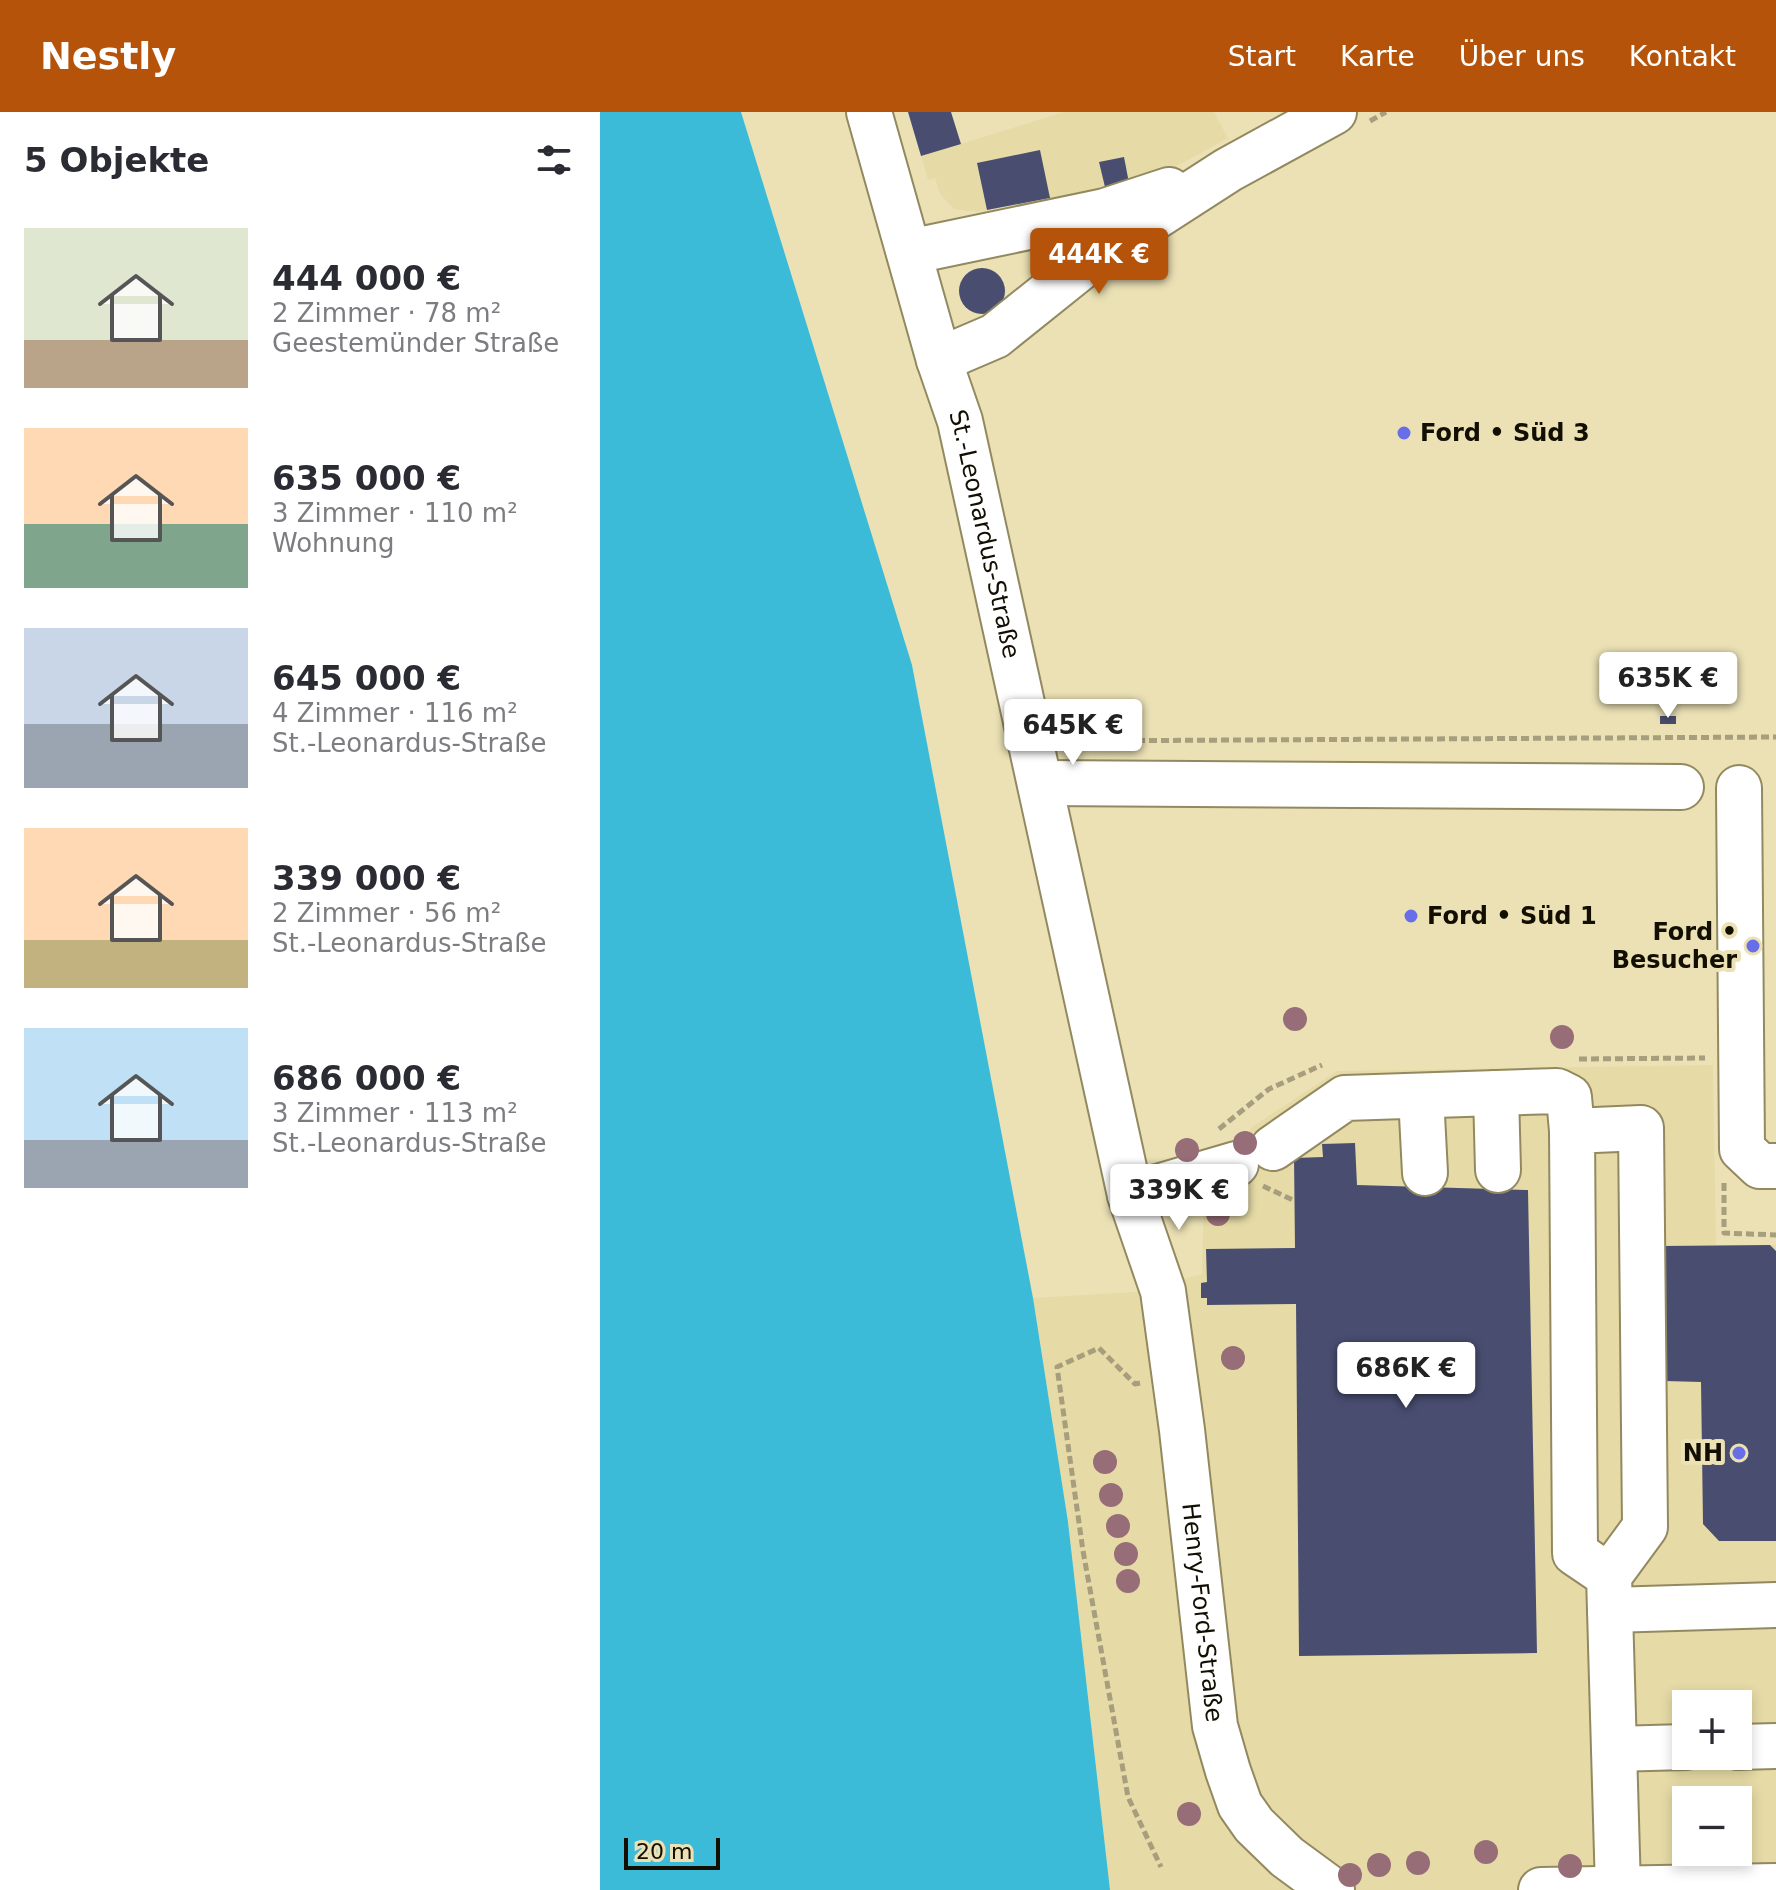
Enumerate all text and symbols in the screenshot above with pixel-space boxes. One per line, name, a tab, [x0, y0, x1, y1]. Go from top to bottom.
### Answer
text: Nestly	[40, 34, 176, 78]
text: Start	[1228, 40, 1296, 73]
text: Karte	[1340, 40, 1415, 73]
text: Über uns	[1459, 40, 1585, 73]
text: Kontakt	[1629, 40, 1736, 73]
icon: filters	[532, 138, 576, 182]
text: 5 Objekte	[24, 140, 209, 180]
pin: 444K €	[1034, 228, 1164, 296]
text: 444K €	[1048, 239, 1150, 269]
text: 444 000 €	[272, 258, 461, 298]
icon: home	[88, 260, 184, 356]
text: 2 Zimmer · 78 m²	[272, 298, 501, 328]
text: Geestemünder Straße	[272, 328, 559, 358]
street label: St.-Leonardus-Straße	[943, 406, 1026, 661]
place label: Ford • Süd 3	[1420, 419, 1590, 447]
marker: Ford • Süd 3	[1395, 424, 1413, 442]
text: 635 000 €	[272, 458, 461, 498]
icon: home	[88, 460, 184, 556]
text: 3 Zimmer · 110 m²	[272, 498, 518, 528]
text: Wohnung	[272, 528, 395, 558]
pin: 635K €	[1603, 652, 1733, 720]
text: 645 000 €	[272, 658, 461, 698]
icon: home	[88, 660, 184, 756]
text: 635K €	[1617, 663, 1719, 693]
text: 4 Zimmer · 116 m²	[272, 698, 518, 728]
pin: 645K €	[1008, 699, 1138, 767]
text: 645K €	[1022, 710, 1124, 740]
text: St.-Leonardus-Straße	[272, 728, 547, 758]
text: 339 000 €	[272, 858, 461, 898]
icon: home	[88, 860, 184, 956]
text: 2 Zimmer · 56 m²	[272, 898, 501, 928]
place label: Ford • Süd 1	[1427, 902, 1597, 930]
marker: Ford • Süd 1	[1402, 907, 1420, 925]
place label: Ford • Besucher	[1612, 918, 1737, 974]
text: St.-Leonardus-Straße	[272, 928, 547, 958]
marker: Ford • Besucher	[1744, 937, 1762, 955]
text: 686 000 €	[272, 1058, 461, 1098]
icon: home	[88, 1060, 184, 1156]
text: 3 Zimmer · 113 m²	[272, 1098, 518, 1128]
text: St.-Leonardus-Straße	[272, 1128, 547, 1158]
pin: 339K €	[1114, 1164, 1244, 1232]
text: 339K €	[1128, 1175, 1230, 1205]
pin: 686K €	[1341, 1342, 1471, 1410]
text: 686K €	[1355, 1353, 1457, 1383]
place label: NH	[1683, 1439, 1723, 1467]
marker: NH	[1730, 1444, 1748, 1462]
street label: Henry-Ford-Straße	[1176, 1501, 1228, 1724]
map controls	[1672, 1690, 1752, 1866]
button: +	[1672, 1690, 1752, 1770]
button: −	[1672, 1786, 1752, 1866]
scale bar	[624, 1834, 720, 1870]
text: 20 m	[636, 1839, 692, 1864]

